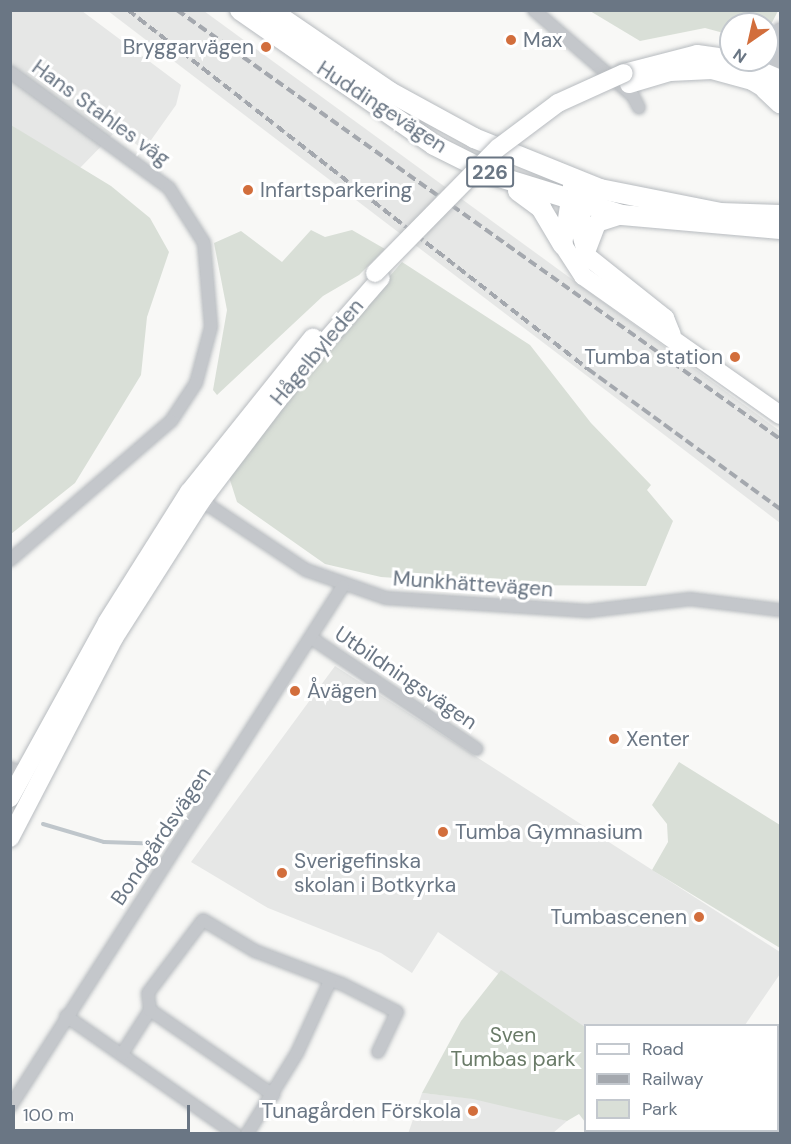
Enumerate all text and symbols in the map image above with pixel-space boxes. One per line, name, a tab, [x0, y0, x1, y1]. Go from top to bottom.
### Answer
north arrow	[719, 12, 779, 72]
place label: Max	[523, 27, 563, 53]
marker: Max	[504, 33, 518, 47]
place label: Bryggarvägen	[123, 34, 254, 60]
marker: Bryggarvägen	[259, 40, 273, 54]
text: N	[729, 44, 750, 68]
street label: Hans Stahles väg	[27, 55, 175, 171]
street label: Huddingevägen	[312, 56, 452, 158]
road number: 226	[466, 155, 514, 189]
place label: Infartsparkering	[260, 177, 412, 203]
marker: Infartsparkering	[241, 183, 255, 197]
street label: Hågelbyleden	[265, 294, 369, 410]
place label: Tumba station	[584, 344, 723, 370]
marker: Tumba station	[728, 350, 742, 364]
street label: Munkhättevägen	[392, 566, 554, 602]
street label: Utbildningsvägen	[330, 621, 482, 735]
place label: Åvägen	[307, 678, 377, 704]
marker: Åvägen	[288, 684, 302, 698]
place label: Xenter	[626, 726, 690, 752]
marker: Xenter	[607, 732, 621, 746]
street label: Bondgårdsvägen	[105, 762, 217, 910]
place label: Tumba Gymnasium	[455, 819, 643, 845]
marker: Tumba Gymnasium	[436, 825, 450, 839]
place label: Sverigefinska skolan i Botkyrka	[294, 848, 456, 898]
marker: Sverigefinska skolan i Botkyrka	[275, 866, 289, 880]
place label: Tumbascenen	[550, 904, 687, 930]
marker: Tumbascenen	[692, 910, 706, 924]
park label: Sven Tumbas park	[450, 1022, 576, 1072]
legend	[584, 1024, 779, 1132]
text: Road	[642, 1037, 684, 1061]
text: Railway	[642, 1067, 704, 1091]
scale bar	[15, 1093, 194, 1131]
text: Park	[642, 1097, 678, 1121]
place label: Tunagården Förskola	[262, 1098, 461, 1124]
text: 100 m	[23, 1103, 74, 1127]
marker: Tunagården Förskola	[466, 1104, 480, 1118]

